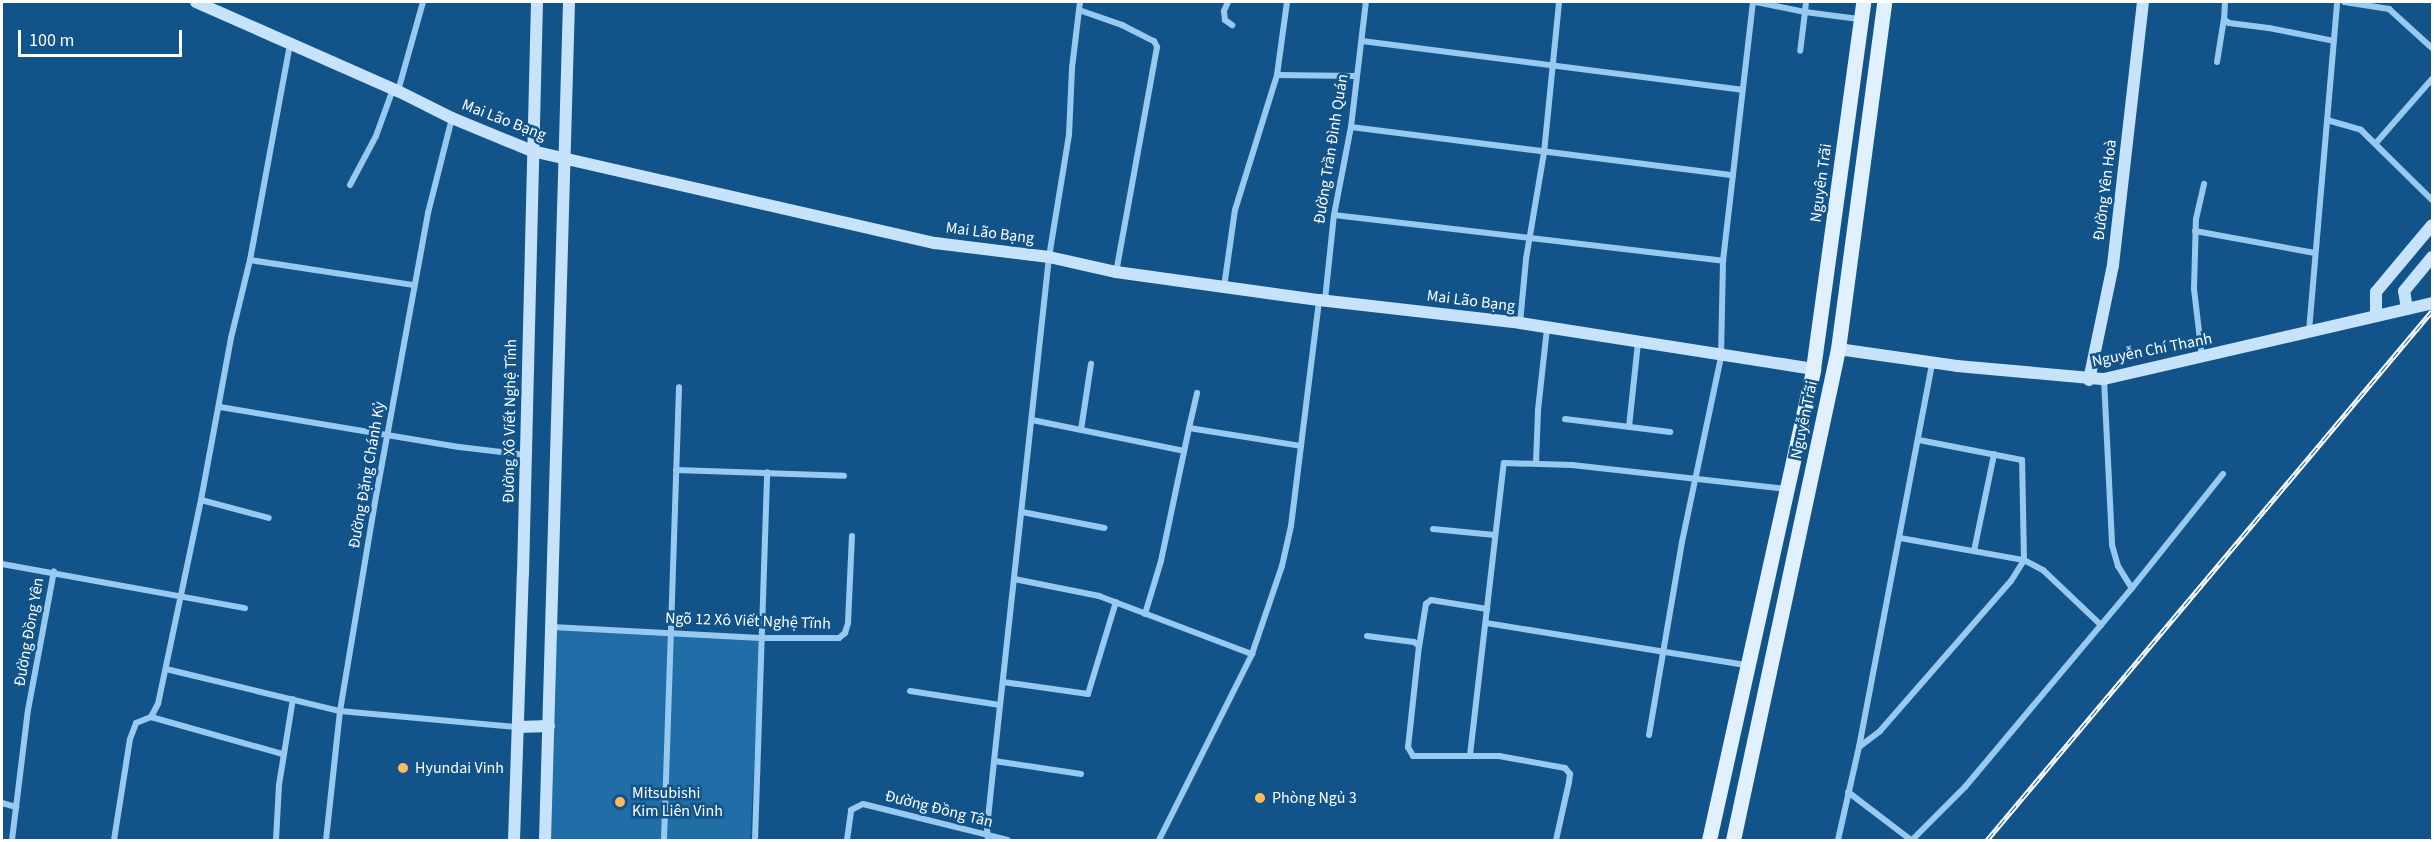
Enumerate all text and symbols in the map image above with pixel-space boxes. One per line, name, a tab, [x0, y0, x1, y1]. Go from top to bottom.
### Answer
scale bar	[21, 18, 184, 56]
text: 100 m	[29, 28, 74, 53]
street label: Đường Trần Đình Quán	[1310, 73, 1352, 225]
street label: Mai Lão Bạng	[459, 95, 549, 145]
street label: Đường Yên Hoà	[2089, 139, 2121, 241]
street label: Nguyên Trãi	[1806, 142, 1836, 224]
street label: Mai Lão Bạng	[945, 218, 1035, 248]
street label: Mai Lão Bạng	[1426, 286, 1516, 316]
street label: Nguyễn Chí Thanh	[2090, 329, 2214, 371]
street label: Đường Xô Viết Nghệ Tĩnh	[499, 339, 521, 503]
street label: Nguyễn Trãi	[1786, 379, 1822, 461]
street label: Đường Đặng Chánh Kỷ	[345, 400, 389, 550]
street label: Đường Đồng Yên	[10, 576, 48, 688]
street label: Ngõ 12 Xô Viết Nghệ Tĩnh	[665, 609, 831, 633]
place label: Hyundai Vinh	[415, 758, 504, 778]
marker: Hyundai Vinh	[396, 761, 410, 775]
place label: Mitsubishi Kim Liên Vinh	[632, 783, 723, 821]
street label: Đường Đồng Tân	[883, 786, 995, 832]
place label: Phòng Ngủ 3	[1272, 788, 1357, 808]
marker: Phòng Ngủ 3	[1253, 791, 1267, 805]
marker: Mitsubishi Kim Liên Vinh	[613, 795, 627, 809]

